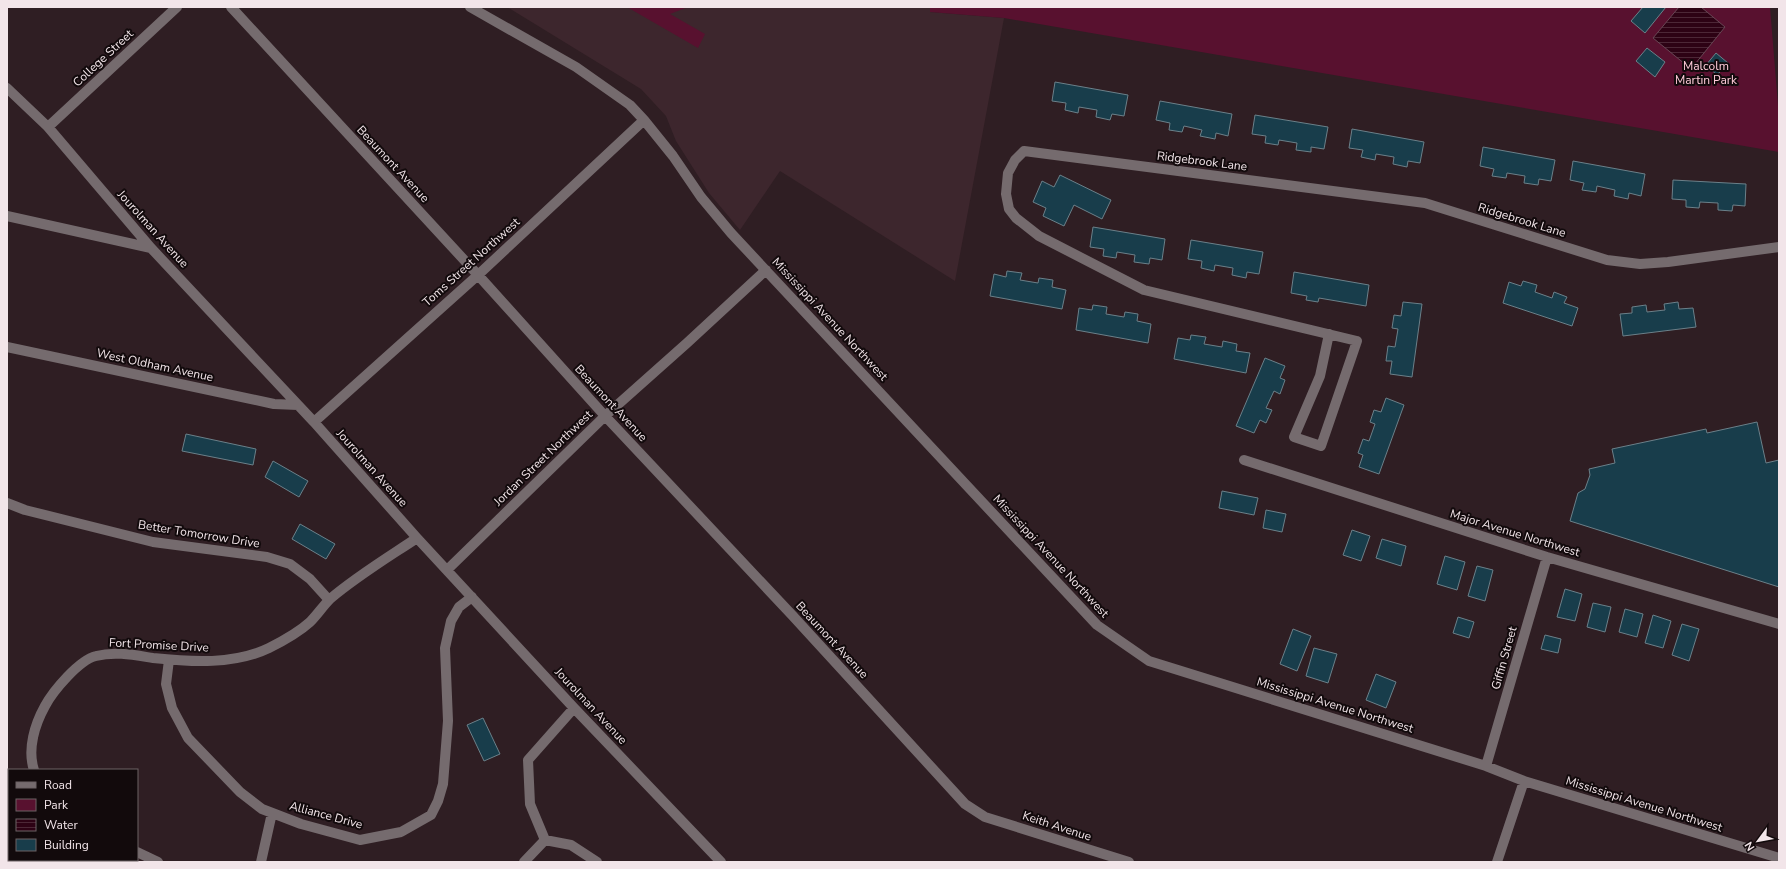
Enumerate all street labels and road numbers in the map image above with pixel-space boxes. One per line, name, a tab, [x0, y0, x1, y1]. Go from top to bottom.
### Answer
street label: College Street	[69, 25, 137, 90]
street label: Beaumont Avenue	[353, 122, 433, 206]
street label: Ridgebrook Lane	[1156, 148, 1248, 174]
street label: Jourolman Avenue	[113, 186, 192, 271]
street label: Ridgebrook Lane	[1476, 199, 1568, 241]
street label: Toms Street Northwest	[419, 214, 524, 310]
street label: Mississippi Avenue Northwest	[769, 254, 892, 385]
street label: West Oldham Avenue	[95, 345, 215, 385]
street label: Beaumont Avenue	[571, 361, 651, 445]
street label: Jordan Street Northwest	[490, 406, 596, 510]
street label: Jourolman Avenue	[332, 425, 411, 510]
street label: Mississippi Avenue Northwest	[990, 491, 1113, 622]
street label: Major Avenue Northwest	[1448, 506, 1583, 561]
street label: Better Tomorrow Drive	[137, 516, 261, 552]
street label: Beaumont Avenue	[792, 598, 872, 682]
street label: Giffin Street	[1487, 624, 1521, 691]
street label: Fort Promise Drive	[109, 634, 209, 656]
street label: Jourolman Avenue	[551, 664, 631, 748]
street label: Mississippi Avenue Northwest	[1255, 674, 1416, 737]
street label: Mississippi Avenue Northwest	[1564, 773, 1725, 836]
street label: Alliance Drive	[288, 798, 364, 832]
street label: Keith Avenue	[1021, 807, 1093, 845]

